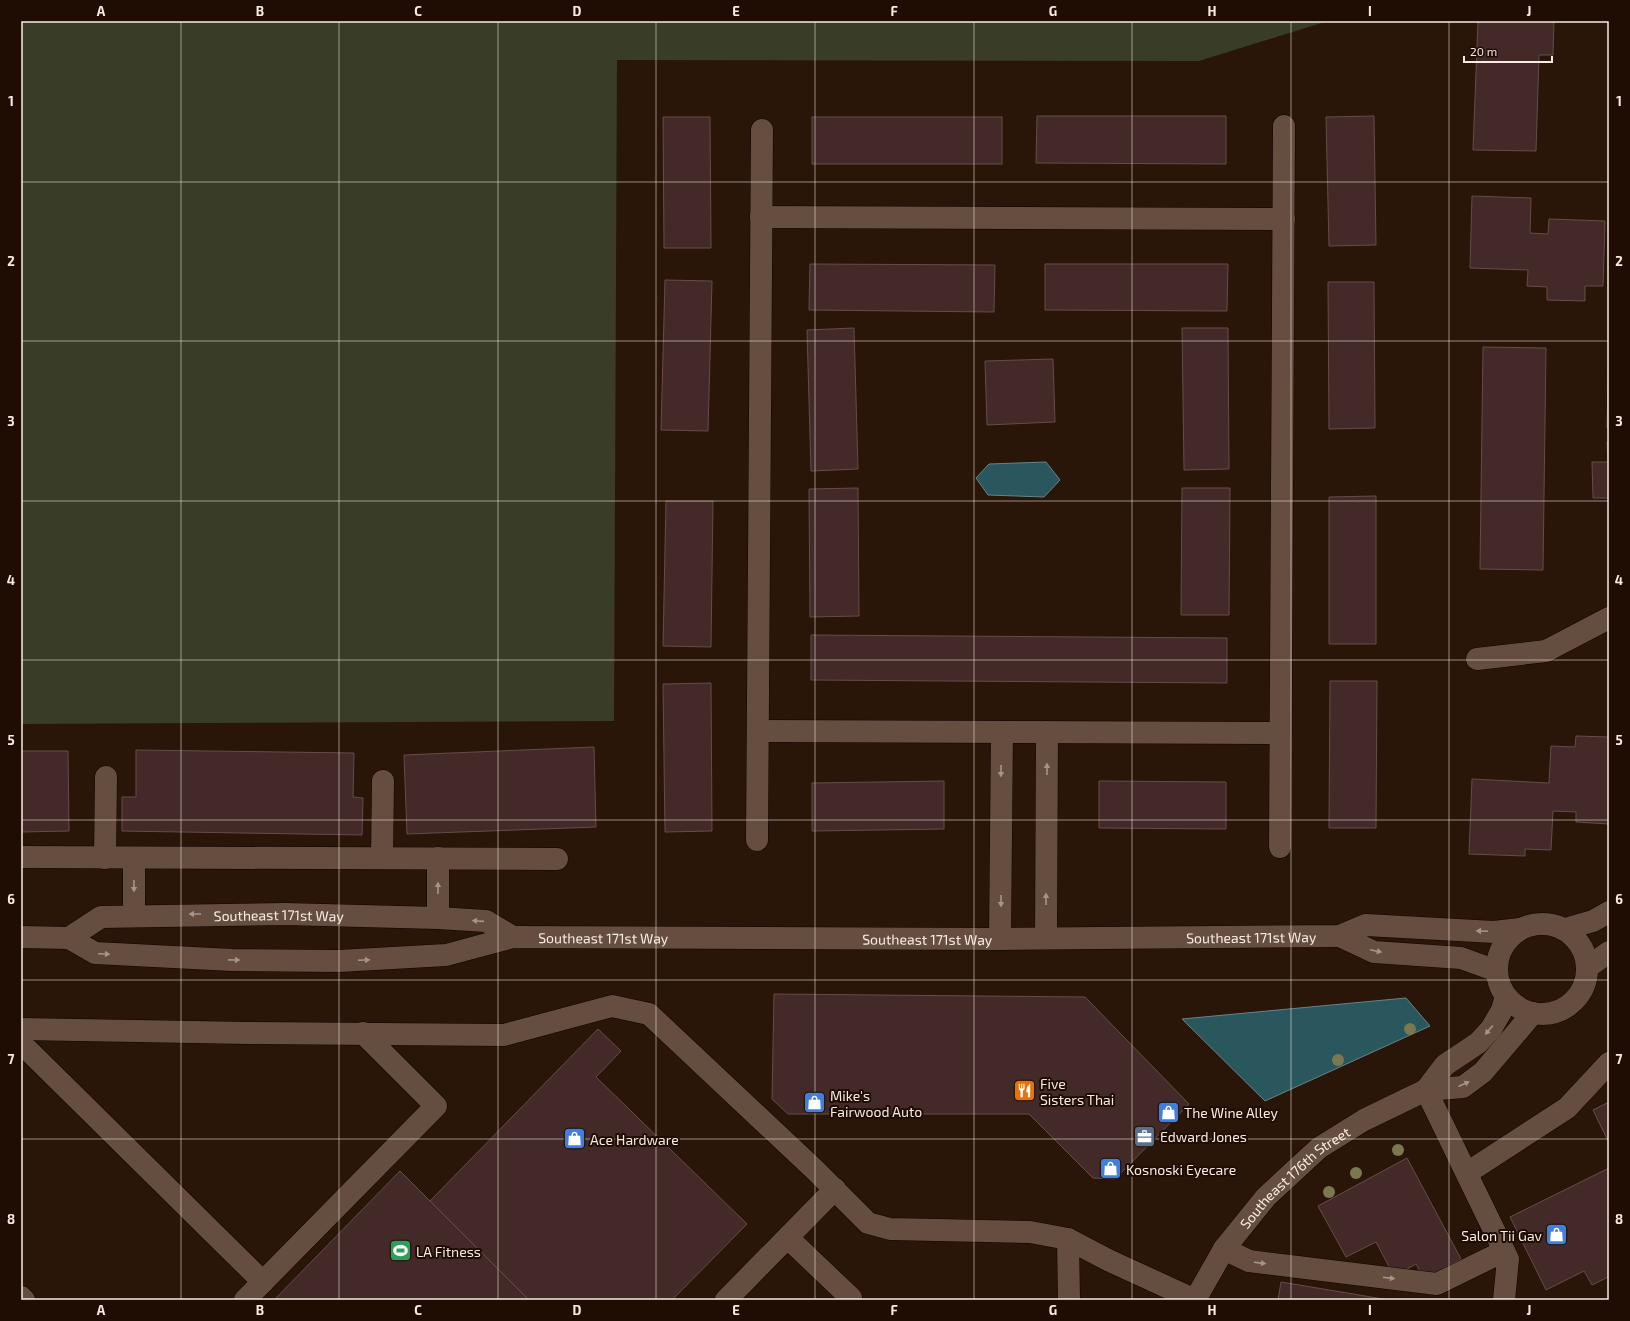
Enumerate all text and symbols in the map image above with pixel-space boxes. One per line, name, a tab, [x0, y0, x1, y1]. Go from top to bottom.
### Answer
text: A	[97, 3, 106, 19]
text: B	[256, 3, 264, 19]
text: C	[414, 3, 422, 19]
text: D	[573, 3, 582, 19]
text: E	[732, 3, 740, 19]
text: F	[890, 3, 898, 19]
text: G	[1049, 3, 1057, 19]
text: H	[1208, 3, 1217, 19]
text: I	[1368, 3, 1372, 19]
text: J	[1527, 3, 1531, 19]
scale bar	[1464, 38, 1552, 64]
text: 20 m	[1470, 44, 1497, 58]
text: 1	[8, 93, 14, 109]
text: 1	[1616, 93, 1622, 109]
text: 2	[7, 253, 15, 269]
text: 2	[1615, 253, 1623, 269]
text: 3	[7, 413, 15, 429]
text: 3	[1615, 413, 1623, 429]
text: 4	[7, 572, 15, 588]
text: 4	[1615, 572, 1623, 588]
text: 5	[7, 732, 15, 748]
text: 5	[1615, 732, 1623, 748]
one-way arrow	[1044, 762, 1050, 775]
one-way arrow	[998, 765, 1004, 778]
one-way arrow	[131, 880, 137, 893]
one-way arrow	[435, 881, 441, 894]
text: 6	[7, 891, 15, 907]
text: 6	[1615, 891, 1623, 907]
one-way arrow	[1043, 892, 1049, 905]
one-way arrow	[998, 895, 1004, 908]
street label: Southeast 171st Way	[214, 905, 345, 924]
one-way arrow	[189, 911, 201, 918]
one-way arrow	[472, 917, 485, 924]
street label: Southeast 171st Way	[1186, 928, 1317, 946]
one-way arrow	[1475, 928, 1488, 934]
street label: Southeast 171st Way	[538, 929, 669, 946]
street label: Southeast 171st Way	[862, 930, 993, 947]
one-way arrow	[1369, 949, 1382, 955]
one-way arrow	[98, 950, 110, 957]
one-way arrow	[358, 956, 370, 963]
one-way arrow	[228, 957, 240, 964]
one-way arrow	[1485, 1025, 1494, 1036]
text: 7	[8, 1051, 15, 1067]
text: 7	[1616, 1051, 1623, 1067]
place label: Five Sisters Thai	[1040, 1075, 1114, 1108]
restaurant icon: Five Sisters Thai	[1011, 1078, 1037, 1104]
one-way arrow	[1458, 1081, 1469, 1087]
place label: Mike's Fairwood Auto	[830, 1087, 922, 1120]
shop icon: Mike's Fairwood Auto	[801, 1090, 827, 1116]
shop icon: The Wine Alley	[1155, 1099, 1181, 1125]
place label: The Wine Alley	[1184, 1104, 1278, 1121]
office icon: Edward Jones	[1131, 1123, 1157, 1149]
street label: Southeast 176th Street	[1236, 1123, 1353, 1232]
shop icon: Ace Hardware	[562, 1126, 588, 1152]
place label: Edward Jones	[1160, 1128, 1247, 1145]
place label: Ace Hardware	[590, 1131, 679, 1148]
shop icon: Kosnoski Eyecare	[1097, 1156, 1123, 1182]
place label: Kosnoski Eyecare	[1126, 1161, 1236, 1178]
text: 8	[7, 1211, 15, 1227]
text: 8	[1615, 1211, 1623, 1227]
shop icon: Salon Tii Gav	[1544, 1222, 1570, 1248]
place label: Salon Tii Gav	[1461, 1227, 1543, 1244]
sports icon: LA Fitness	[388, 1238, 414, 1264]
place label: LA Fitness	[416, 1243, 481, 1260]
one-way arrow	[1254, 1260, 1266, 1266]
one-way arrow	[1383, 1275, 1395, 1281]
text: A	[97, 1302, 106, 1318]
text: B	[256, 1302, 264, 1318]
text: C	[414, 1302, 422, 1318]
text: D	[573, 1302, 582, 1318]
text: E	[732, 1302, 740, 1318]
text: F	[890, 1302, 898, 1318]
text: G	[1049, 1302, 1057, 1318]
text: H	[1208, 1302, 1217, 1318]
text: I	[1368, 1302, 1372, 1318]
text: J	[1527, 1302, 1531, 1318]

